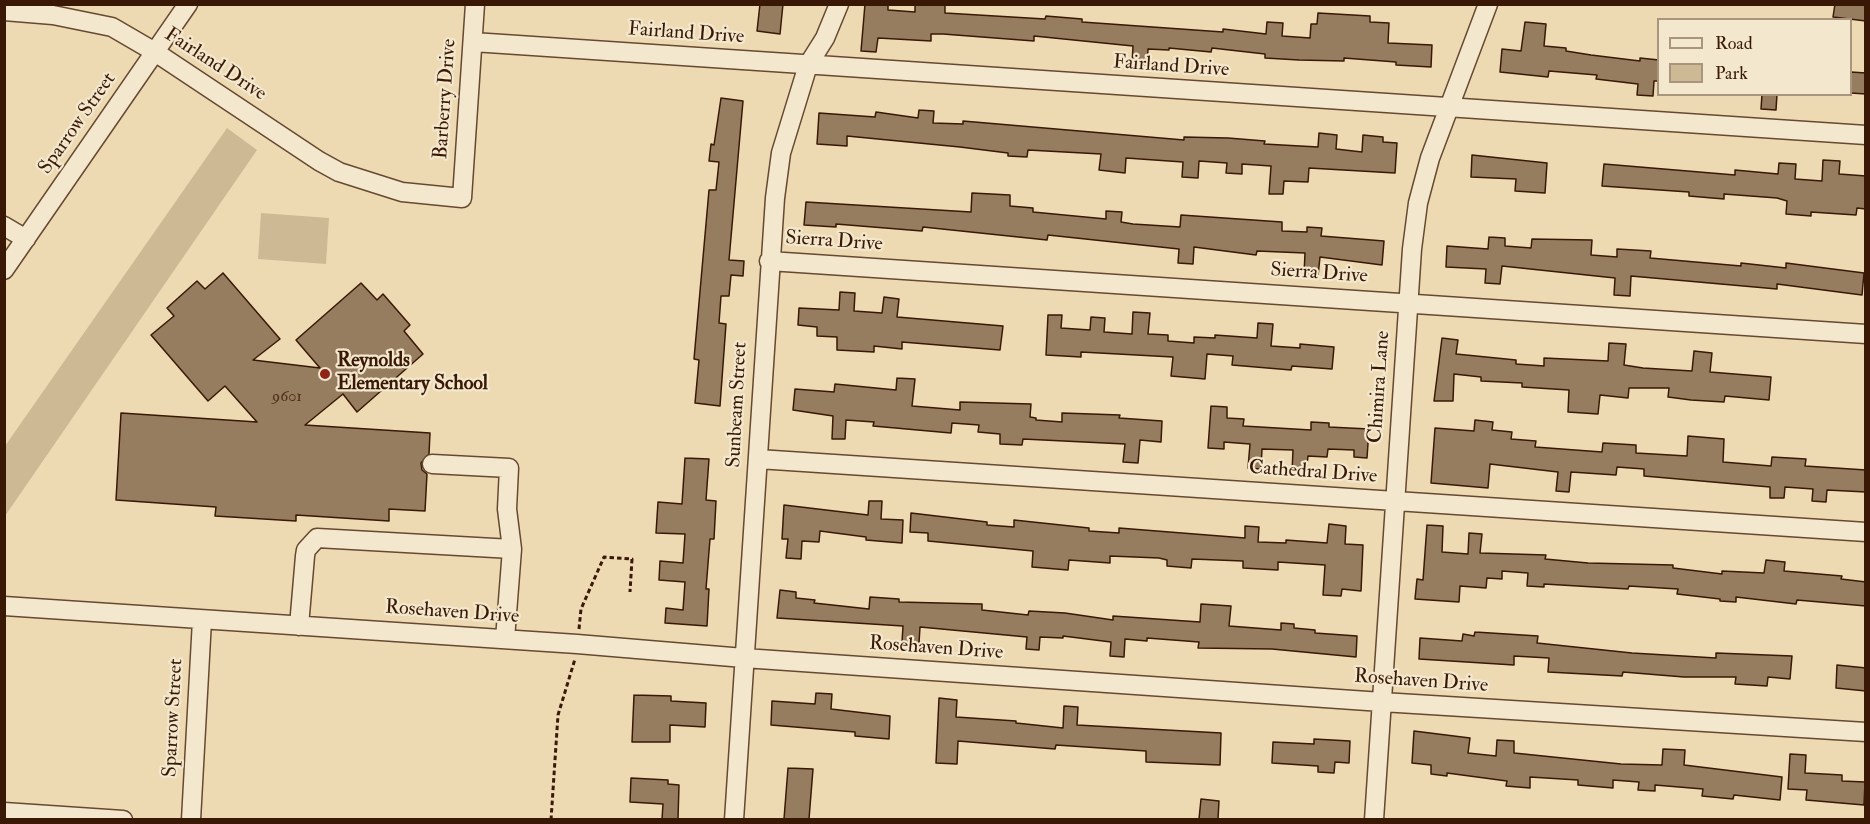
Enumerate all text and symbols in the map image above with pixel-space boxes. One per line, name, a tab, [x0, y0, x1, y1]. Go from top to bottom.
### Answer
street label: Fairland Drive	[627, 18, 745, 50]
legend	[1657, 18, 1852, 96]
street label: Fairland Drive	[160, 23, 270, 107]
text: Road	[1715, 32, 1753, 55]
street label: Barberry Drive	[430, 38, 462, 160]
street label: Fairland Drive	[1112, 51, 1230, 83]
text: Park	[1715, 62, 1748, 85]
street label: Sparrow Street	[34, 69, 122, 179]
street label: Sierra Drive	[784, 227, 884, 257]
street label: Sierra Drive	[1269, 259, 1369, 289]
street label: Chimira Lane	[1364, 330, 1396, 444]
street label: Sunbeam Street	[723, 341, 753, 469]
place label: Reynolds Elementary School	[337, 350, 488, 397]
marker: Reynolds Elementary School	[318, 367, 332, 381]
house number: 9601	[272, 388, 302, 408]
street label: Cathedral Drive	[1248, 457, 1378, 489]
street label: Rosehaven Drive	[384, 596, 520, 630]
street label: Rosehaven Drive	[868, 632, 1004, 666]
street label: Sparrow Street	[159, 658, 189, 778]
street label: Rosehaven Drive	[1353, 665, 1489, 699]

